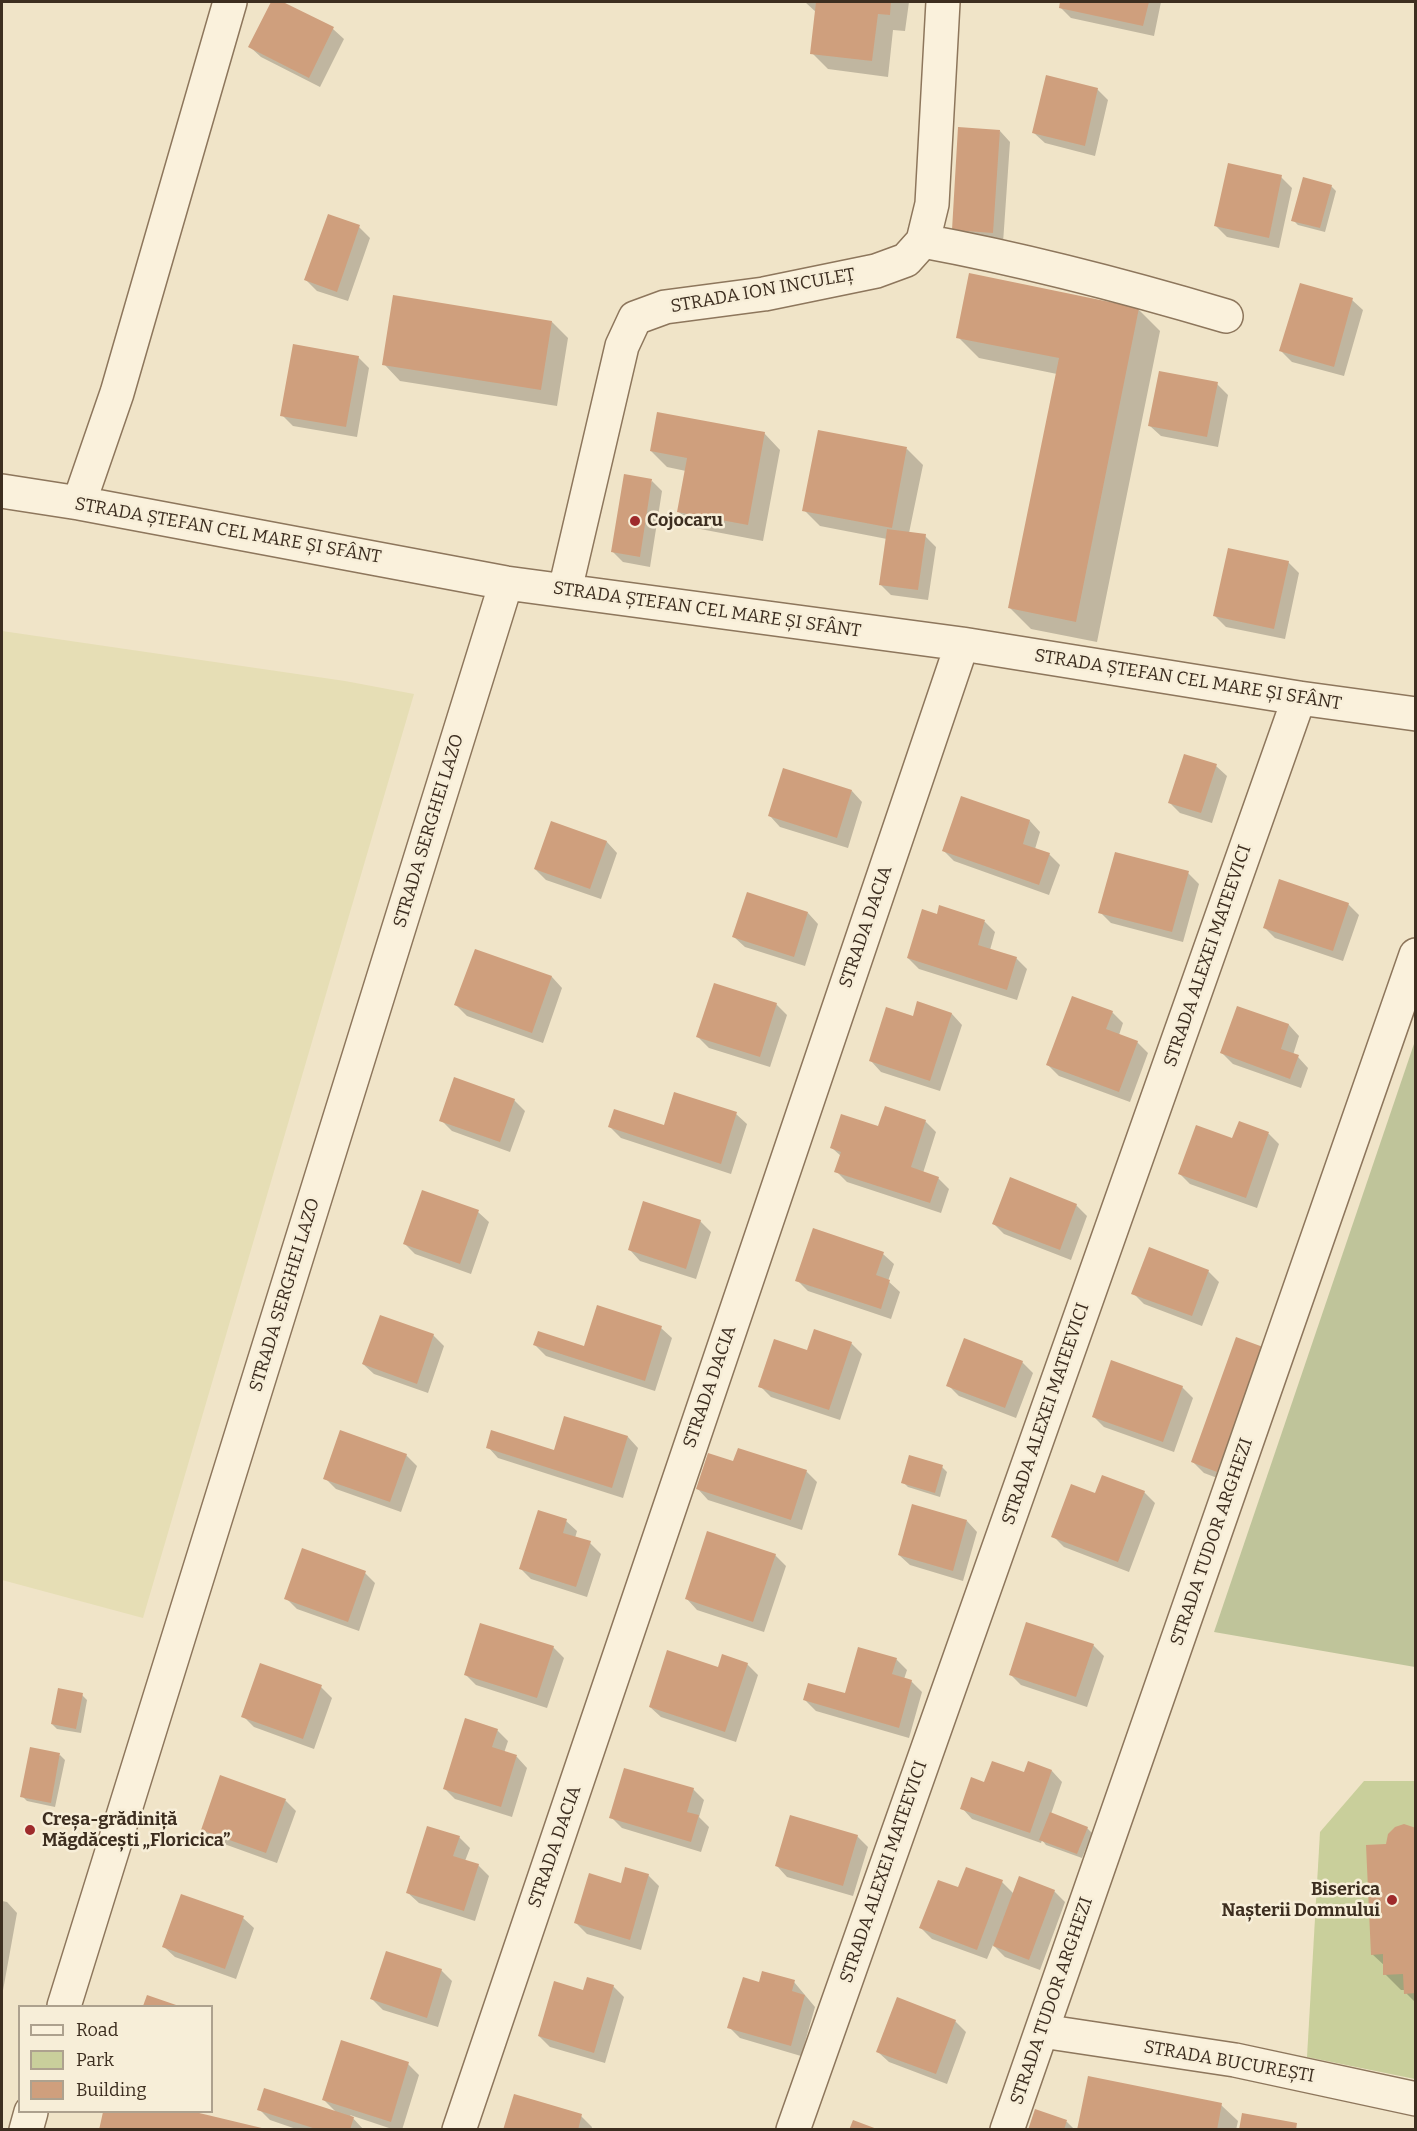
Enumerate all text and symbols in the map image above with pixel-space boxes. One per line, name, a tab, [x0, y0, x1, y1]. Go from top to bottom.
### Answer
street label: STRADA ION INCULEȚ	[669, 264, 857, 318]
street label: STRADA ȘTEFAN CEL MARE ȘI SFÂNT	[73, 493, 383, 569]
place label: Cojocaru	[647, 510, 723, 532]
marker: Cojocaru	[628, 514, 642, 528]
street label: STRADA ȘTEFAN CEL MARE ȘI SFÂNT	[552, 578, 862, 642]
street label: STRADA ȘTEFAN CEL MARE ȘI SFÂNT	[1033, 645, 1343, 715]
street label: STRADA SERGHEI LAZO	[389, 732, 469, 930]
street label: STRADA ALEXEI MATEEVICI	[1160, 842, 1256, 1070]
street label: STRADA DACIA	[835, 863, 897, 991]
street label: STRADA SERGHEI LAZO	[245, 1196, 325, 1394]
street label: STRADA ALEXEI MATEEVICI	[998, 1300, 1094, 1528]
street label: STRADA DACIA	[679, 1323, 741, 1451]
street label: STRADA TUDOR ARGHEZI	[1166, 1435, 1258, 1649]
street label: STRADA ALEXEI MATEEVICI	[836, 1758, 932, 1986]
street label: STRADA DACIA	[524, 1783, 586, 1911]
place label: Creșa-grădiniță Măgdăcești „Floricica”	[42, 1809, 230, 1852]
marker: Creșa-grădiniță Măgdăcești „Floricica”	[23, 1823, 37, 1837]
place label: Biserica Nașterii Domnului	[1221, 1879, 1380, 1922]
marker: Biserica Nașterii Domnului	[1385, 1893, 1399, 1907]
street label: STRADA TUDOR ARGHEZI	[1006, 1894, 1098, 2108]
legend	[18, 2005, 213, 2113]
text: Road	[76, 2019, 118, 2041]
street label: STRADA BUCUREȘTI	[1142, 2036, 1316, 2088]
text: Park	[76, 2049, 114, 2071]
text: Building	[76, 2079, 147, 2101]

